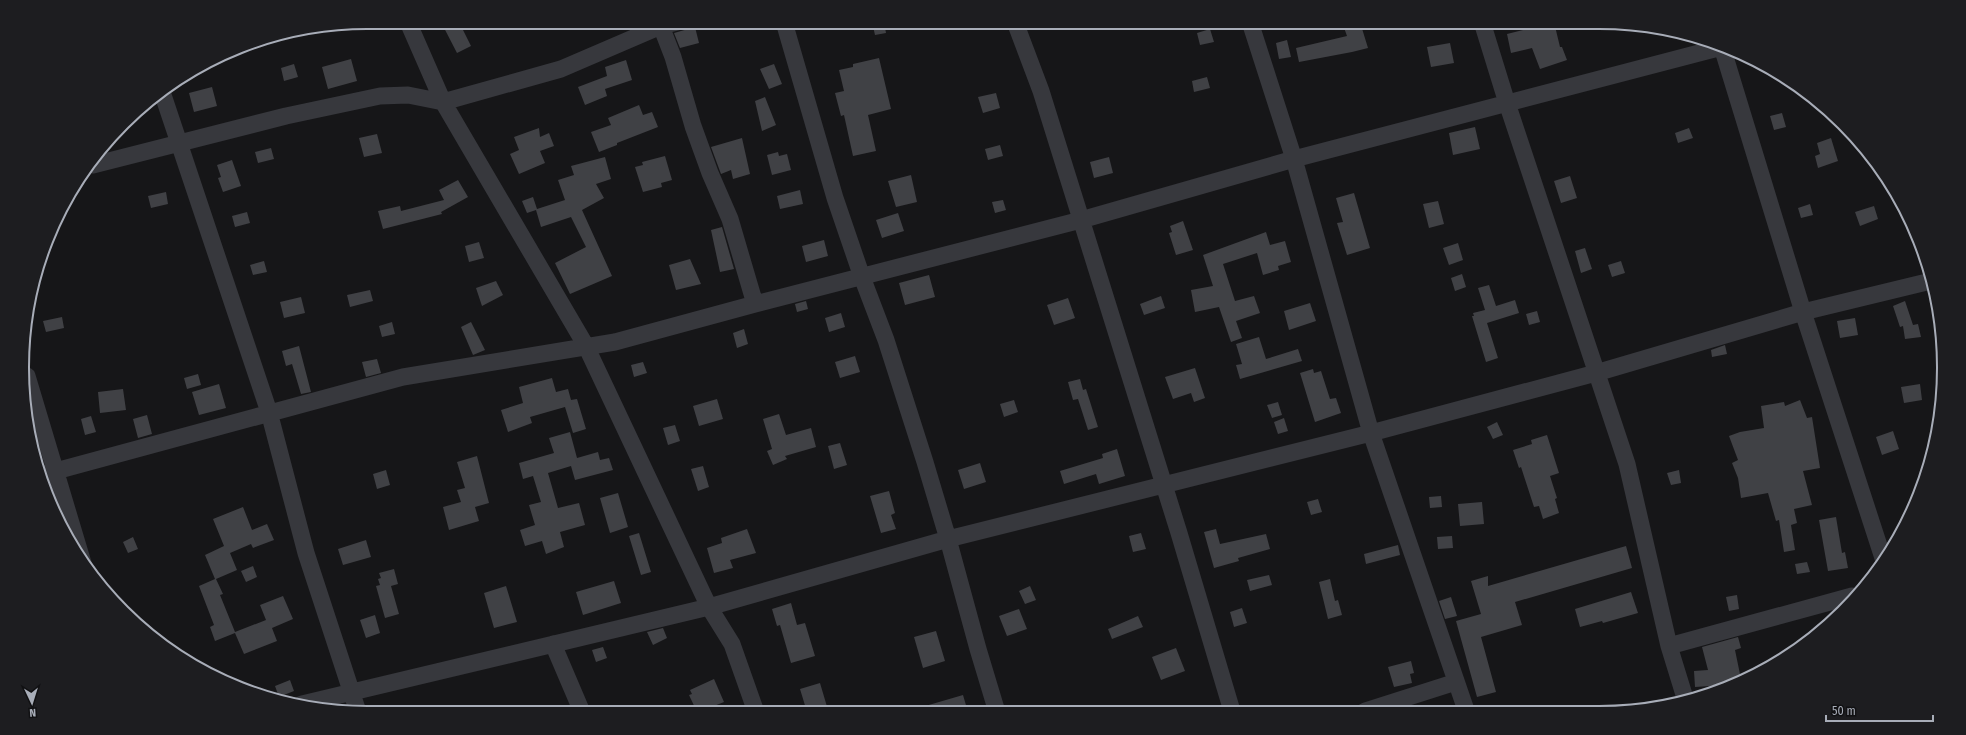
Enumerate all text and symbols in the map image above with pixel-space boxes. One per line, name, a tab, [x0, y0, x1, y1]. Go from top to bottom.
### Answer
north arrow	[12, 683, 52, 723]
scale bar	[1826, 697, 1933, 723]
text: 50 m	[1832, 704, 1856, 718]
text: N	[29, 706, 36, 719]

